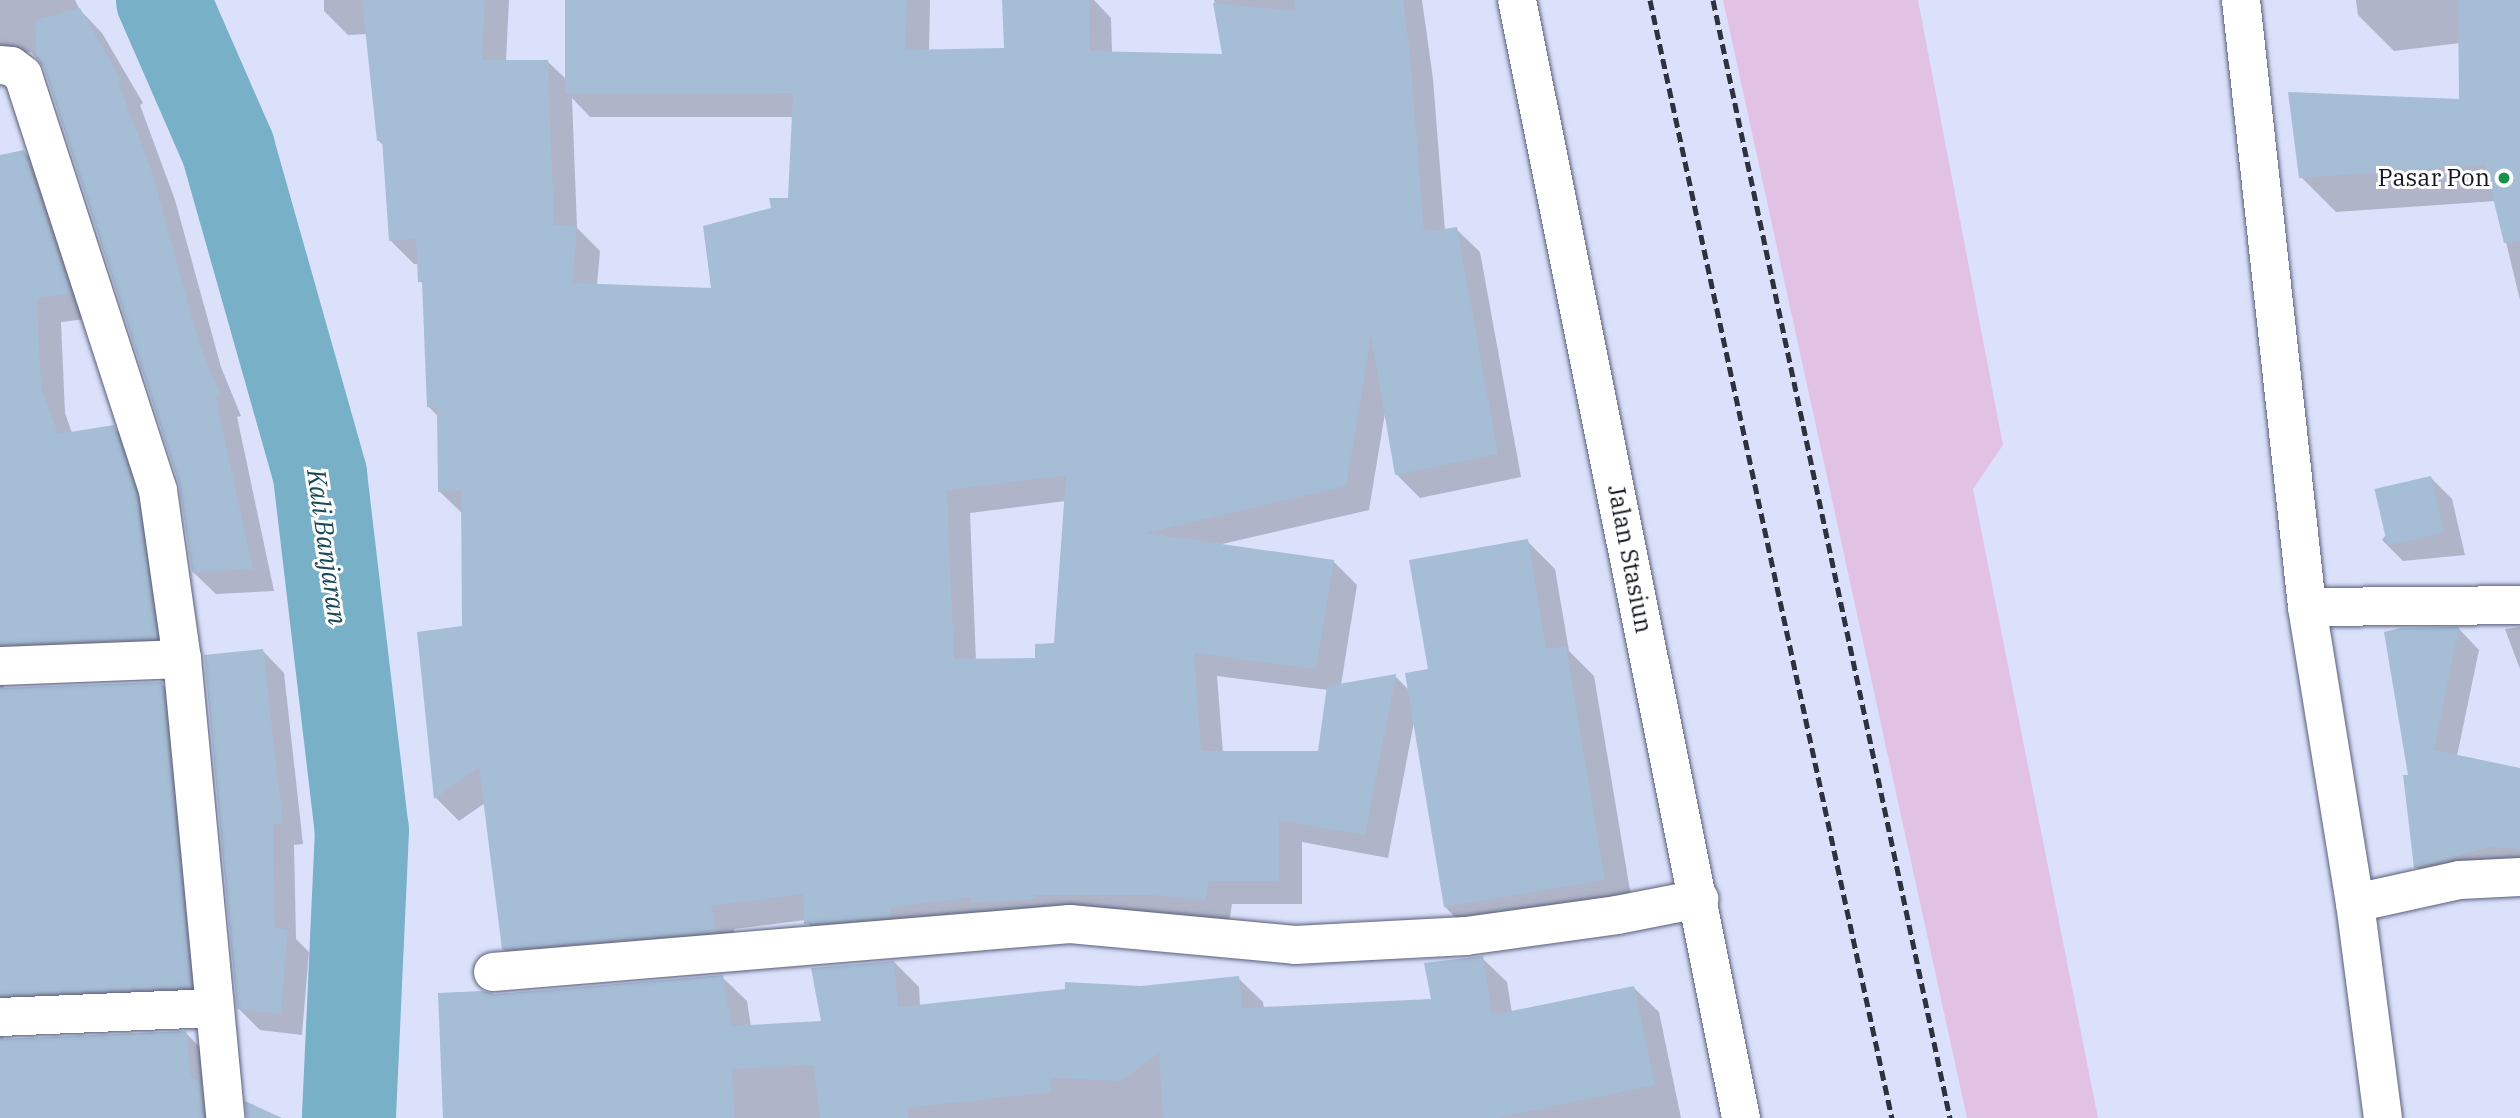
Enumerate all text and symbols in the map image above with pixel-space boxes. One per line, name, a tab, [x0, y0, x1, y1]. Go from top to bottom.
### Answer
place label: Pasar Pon	[2378, 164, 2490, 192]
marker: Pasar Pon	[2496, 170, 2512, 186]
water label: Kali Banjaran	[301, 467, 353, 627]
street label: Jalan Stasiun	[1602, 482, 1658, 636]

